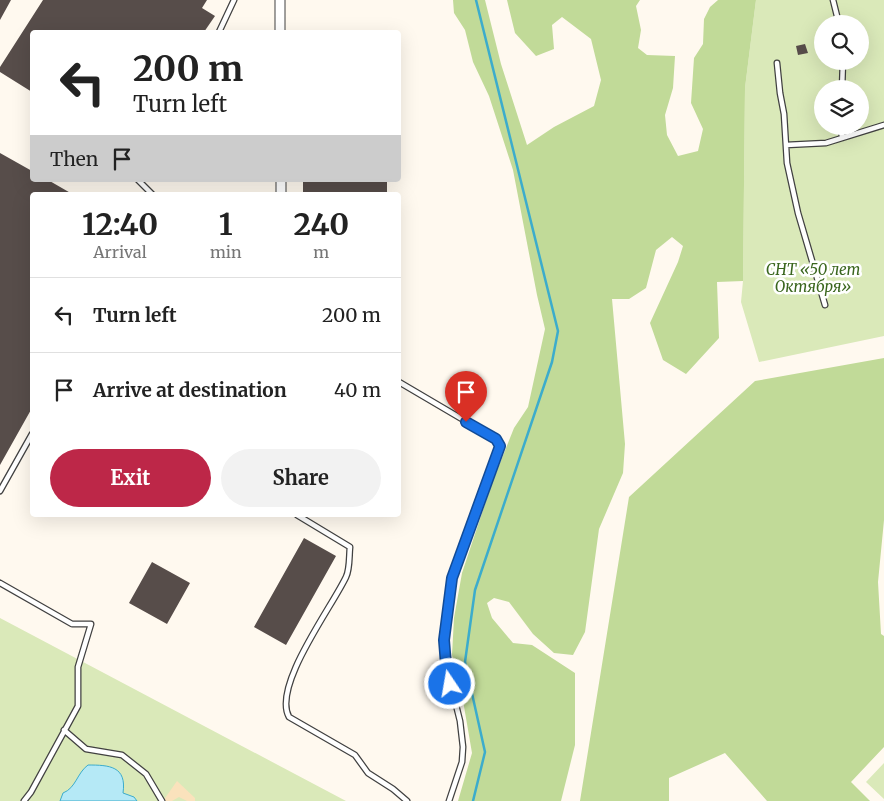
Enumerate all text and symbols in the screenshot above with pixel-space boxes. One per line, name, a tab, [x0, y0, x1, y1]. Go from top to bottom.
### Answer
map controls	[814, 15, 869, 135]
button: search	[814, 15, 869, 70]
text: 200 m	[133, 47, 243, 91]
icon: left	[50, 50, 115, 115]
button: layers	[814, 80, 869, 135]
text: Turn left	[133, 90, 227, 118]
icon: arrive	[108, 145, 136, 173]
text: Then	[50, 147, 98, 171]
text: 12:40	[82, 205, 158, 243]
text: 1	[219, 205, 233, 243]
text: 240	[293, 205, 349, 243]
text: Arrival	[93, 242, 147, 262]
text: min	[210, 242, 242, 262]
text: m	[313, 242, 329, 262]
park label: СНТ «50 лет Октября»	[766, 260, 860, 296]
icon: left	[50, 301, 78, 329]
text: Turn left	[93, 303, 177, 327]
text: 200 m	[322, 303, 381, 327]
pin	[445, 371, 487, 422]
icon: arrive	[50, 376, 78, 404]
text: Arrive at destination	[93, 378, 287, 402]
text: 40 m	[334, 378, 381, 402]
icon: arrive	[452, 378, 480, 406]
button: Exit	[50, 449, 211, 507]
button: Share	[221, 449, 381, 507]
position arrow	[423, 657, 475, 709]

